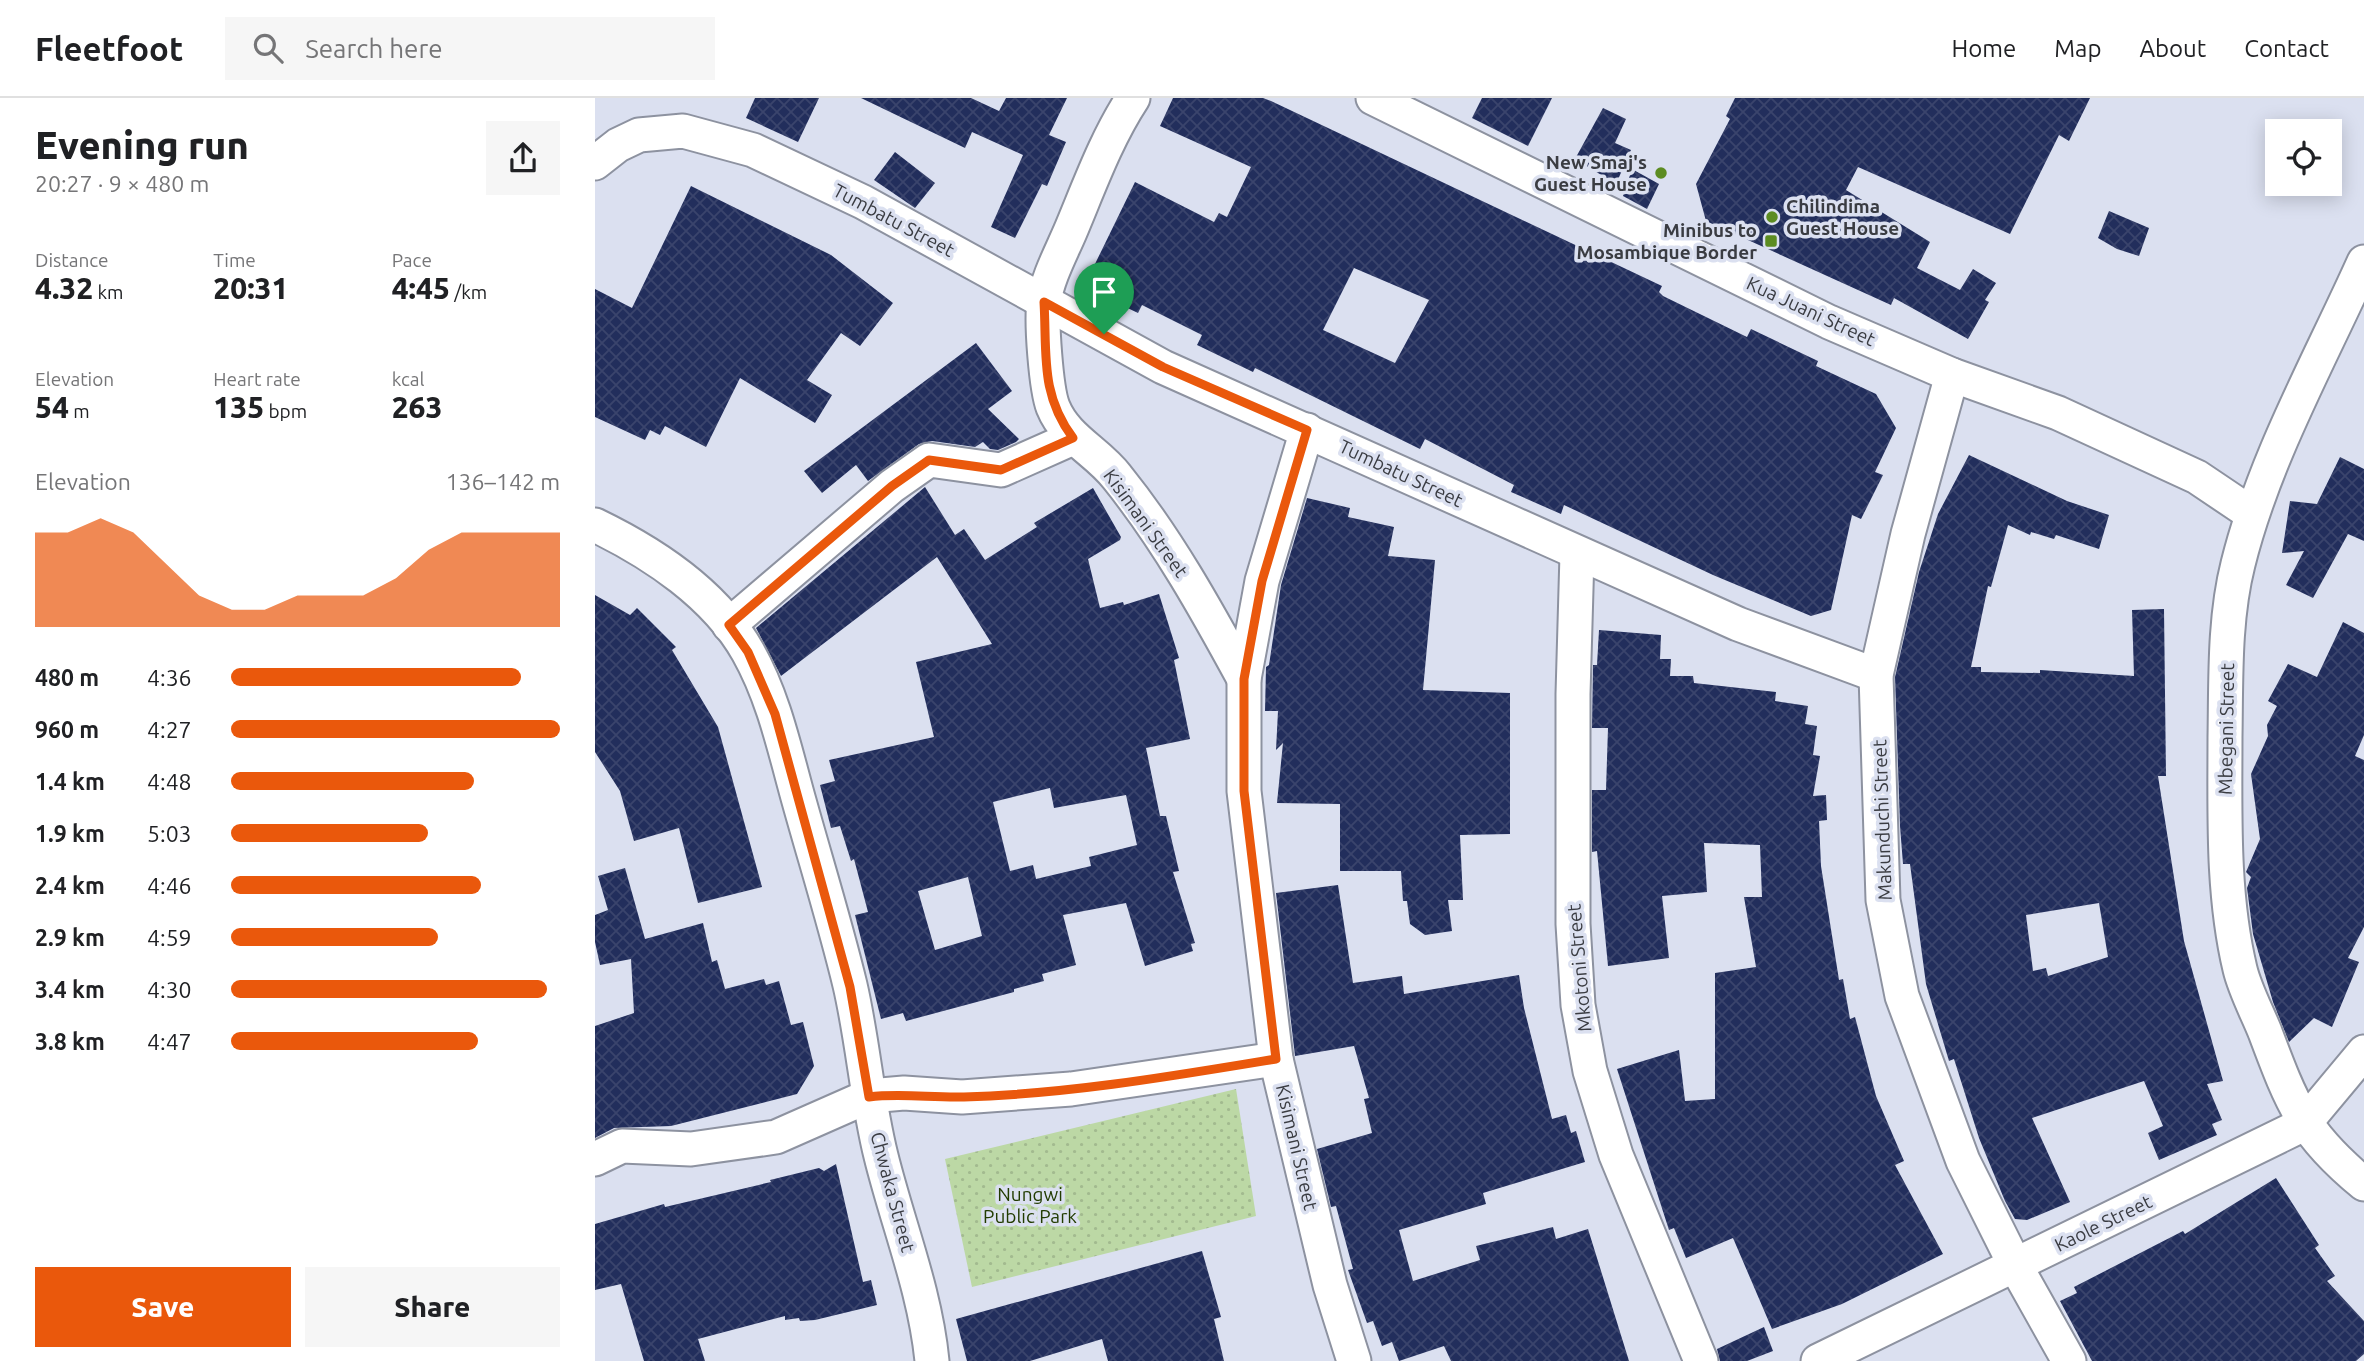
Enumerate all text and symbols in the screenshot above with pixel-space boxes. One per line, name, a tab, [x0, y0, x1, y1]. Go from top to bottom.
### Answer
search box	[225, 17, 715, 80]
icon: search	[249, 29, 287, 67]
text: Fleetfoot	[35, 30, 183, 67]
text: Search here	[305, 34, 443, 63]
text: Home	[1951, 35, 2016, 62]
text: Map	[2054, 35, 2101, 62]
text: About	[2139, 35, 2206, 62]
text: Contact	[2244, 35, 2329, 62]
map controls	[2265, 119, 2342, 196]
button: locate	[2265, 119, 2342, 196]
button: share	[486, 121, 560, 195]
text: Evening run	[35, 124, 249, 166]
place label: New Smaj's Guest House	[1534, 151, 1647, 195]
marker: New Smaj's Guest House	[1653, 165, 1669, 181]
text: 20:27 · 9 × 480 m	[35, 171, 209, 196]
street label: Tumbatu Street	[830, 179, 959, 261]
place label: Chilindima Guest House	[1786, 195, 1899, 239]
marker: Chilindima Guest House	[1764, 209, 1780, 225]
place label: Minibus to Mosambique Border	[1577, 219, 1757, 263]
marker: Minibus to Mosambique Border	[1763, 233, 1779, 249]
text: Distance	[35, 249, 109, 271]
text: Time	[213, 249, 256, 271]
text: Pace	[392, 249, 432, 271]
pin	[1074, 262, 1134, 334]
text: 4.32	[35, 271, 93, 305]
text: 20:31	[213, 271, 288, 305]
text: 4:45	[392, 271, 450, 305]
street label: Kua Juani Street	[1743, 272, 1879, 351]
icon: arrive	[1085, 273, 1123, 311]
text: km	[93, 281, 123, 303]
text: /km	[450, 281, 487, 303]
text: Elevation	[35, 368, 114, 390]
text: Heart rate	[213, 368, 301, 390]
text: kcal	[392, 368, 424, 390]
text: 54	[35, 390, 69, 424]
text: 135	[213, 390, 264, 424]
text: 263	[392, 390, 442, 424]
text: m	[69, 400, 90, 422]
text: bpm	[264, 400, 307, 422]
street label: Tumbatu Street	[1336, 435, 1467, 511]
street label: Kisimani Street	[1099, 465, 1193, 582]
text: Elevation	[35, 469, 131, 494]
text: 136–142 m	[446, 469, 560, 494]
street label: Mbegani Street	[2214, 662, 2238, 795]
text: 480 m	[35, 665, 99, 690]
text: 4:36	[147, 665, 192, 690]
text: 960 m	[35, 717, 99, 742]
text: 4:27	[147, 717, 192, 742]
street label: Makunduchi Street	[1868, 739, 1896, 901]
text: 1.4 km	[35, 769, 105, 794]
text: 4:48	[147, 769, 192, 794]
text: 1.9 km	[35, 821, 105, 846]
text: 5:03	[147, 821, 192, 846]
text: 2.4 km	[35, 873, 105, 898]
text: 4:46	[147, 873, 192, 898]
street label: Mkotoni Street	[1562, 903, 1596, 1033]
text: 2.9 km	[35, 925, 105, 950]
text: 4:59	[147, 925, 192, 950]
text: 3.4 km	[35, 977, 105, 1002]
text: 4:30	[147, 977, 192, 1002]
text: 3.8 km	[35, 1029, 105, 1054]
text: 4:47	[147, 1029, 192, 1054]
street label: Kisimani Street	[1272, 1082, 1322, 1213]
street label: Chwaka Street	[866, 1129, 920, 1255]
park label: Nungwi Public Park	[983, 1183, 1077, 1227]
street label: Kaole Street	[2051, 1190, 2156, 1256]
button: Save	[35, 1267, 291, 1347]
button: Share	[305, 1267, 560, 1347]

